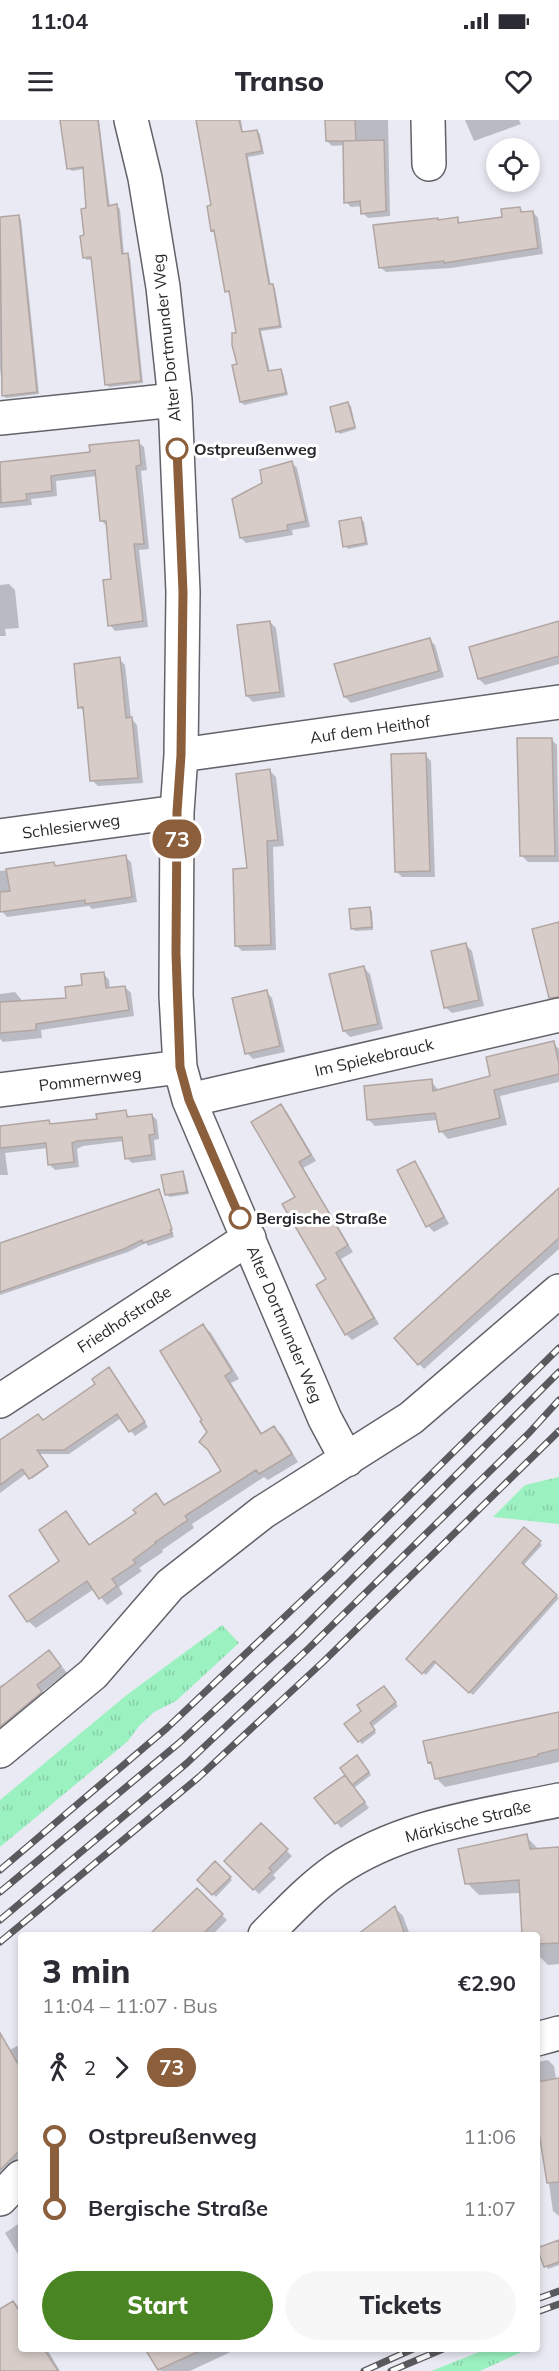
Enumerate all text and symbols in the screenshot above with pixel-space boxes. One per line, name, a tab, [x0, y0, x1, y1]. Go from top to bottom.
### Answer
text: 11:04	[30, 7, 88, 35]
text: Transo	[235, 64, 324, 98]
icon: menu	[24, 65, 57, 98]
icon: heart	[502, 65, 535, 98]
map controls	[486, 138, 540, 192]
button: locate	[486, 138, 540, 192]
street label: Alter Dortmunder Weg	[147, 253, 185, 423]
marker: Ostpreußenweg	[166, 438, 188, 460]
place label: Ostpreußenweg	[194, 439, 317, 459]
street label: Auf dem Heithof	[309, 711, 432, 747]
street label: Schlesierweg	[21, 809, 121, 843]
line badge: 73	[150, 820, 204, 858]
text: 73	[164, 826, 190, 852]
street label: Im Spiekebrauck	[313, 1033, 436, 1080]
street label: Pommernweg	[38, 1063, 142, 1095]
marker: Bergische Straße	[229, 1207, 251, 1229]
place label: Bergische Straße	[256, 1208, 387, 1228]
street label: Alter Dortmunder Weg	[243, 1242, 327, 1406]
street label: Friedhofstraße	[73, 1281, 175, 1357]
street label: Märkische Straße	[403, 1796, 533, 1846]
text: 3 min	[42, 1950, 130, 1991]
text: €2.90	[458, 1969, 516, 1997]
text: 11:04 – 11:07 · Bus	[42, 1993, 218, 2018]
icon: walk	[42, 2051, 75, 2084]
icon: forward	[105, 2051, 138, 2084]
text: 73	[159, 2054, 184, 2080]
text: 2	[84, 2055, 96, 2080]
text: Ostpreußenweg	[88, 2122, 257, 2150]
text: 11:06	[463, 2124, 516, 2149]
text: Bergische Straße	[88, 2194, 268, 2222]
text: 11:07	[463, 2196, 516, 2221]
button: Start	[42, 2271, 273, 2340]
button: Tickets	[285, 2271, 516, 2340]

